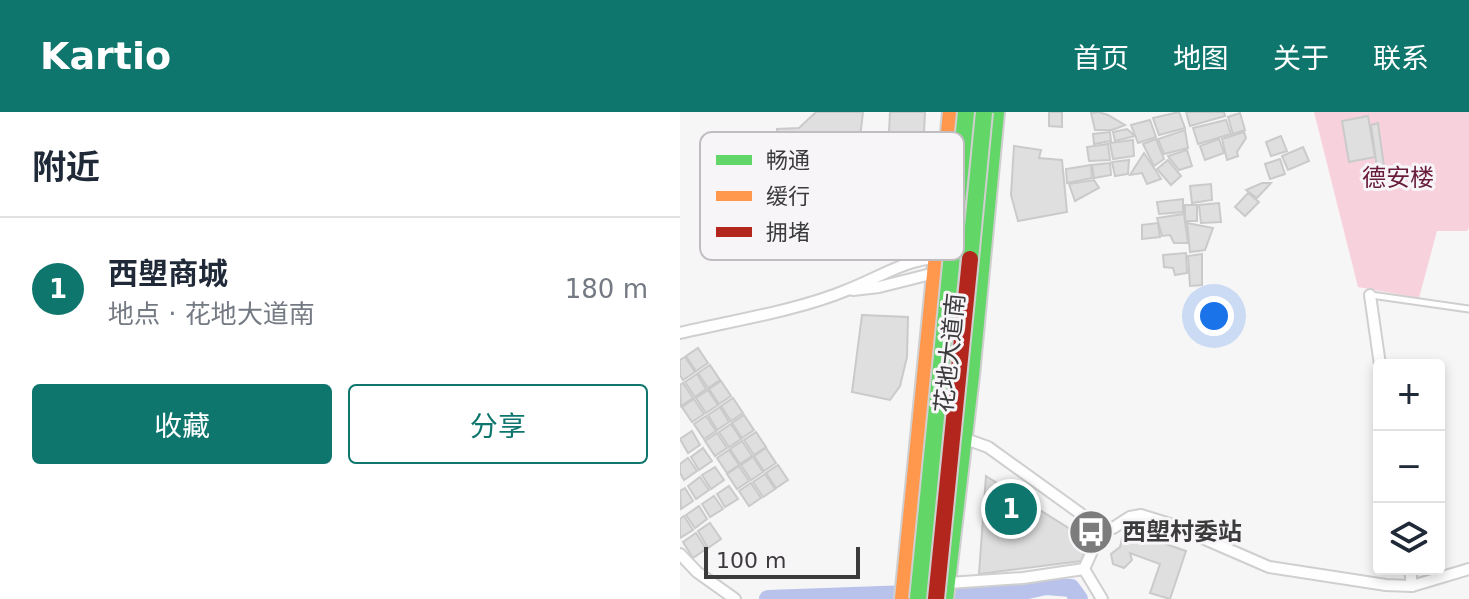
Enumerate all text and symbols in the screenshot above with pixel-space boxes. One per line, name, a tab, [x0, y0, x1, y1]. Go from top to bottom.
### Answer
text: Kartio	[40, 34, 171, 78]
text: 首页	[1073, 42, 1129, 75]
text: 地图	[1173, 42, 1229, 75]
text: 关于	[1273, 42, 1329, 75]
text: 联系	[1373, 42, 1429, 75]
legend	[700, 132, 964, 260]
text: 附近	[32, 147, 100, 187]
text: 畅通	[766, 148, 810, 173]
park label: 德安楼	[1362, 164, 1434, 192]
text: 缓行	[766, 184, 810, 209]
text: 拥堵	[766, 220, 810, 245]
text: 西塱商城	[108, 256, 228, 291]
text: 1	[49, 274, 67, 304]
text: 180 m	[565, 274, 648, 304]
street label: 花地大道南	[930, 292, 970, 414]
your location	[1194, 296, 1234, 336]
text: 地点 · 花地大道南	[108, 299, 315, 329]
map controls	[1373, 359, 1445, 575]
button: +	[1373, 359, 1445, 431]
button: 收藏	[32, 384, 332, 464]
button: 分享	[348, 384, 648, 464]
button: −	[1373, 431, 1445, 503]
pin: 1	[985, 479, 1037, 539]
button: layers	[1373, 503, 1445, 575]
bus stop icon: 西塱村委站	[1067, 508, 1115, 556]
place label: 西塱村委站	[1122, 518, 1242, 546]
scale bar	[704, 543, 860, 579]
text: 100 m	[716, 548, 786, 573]

